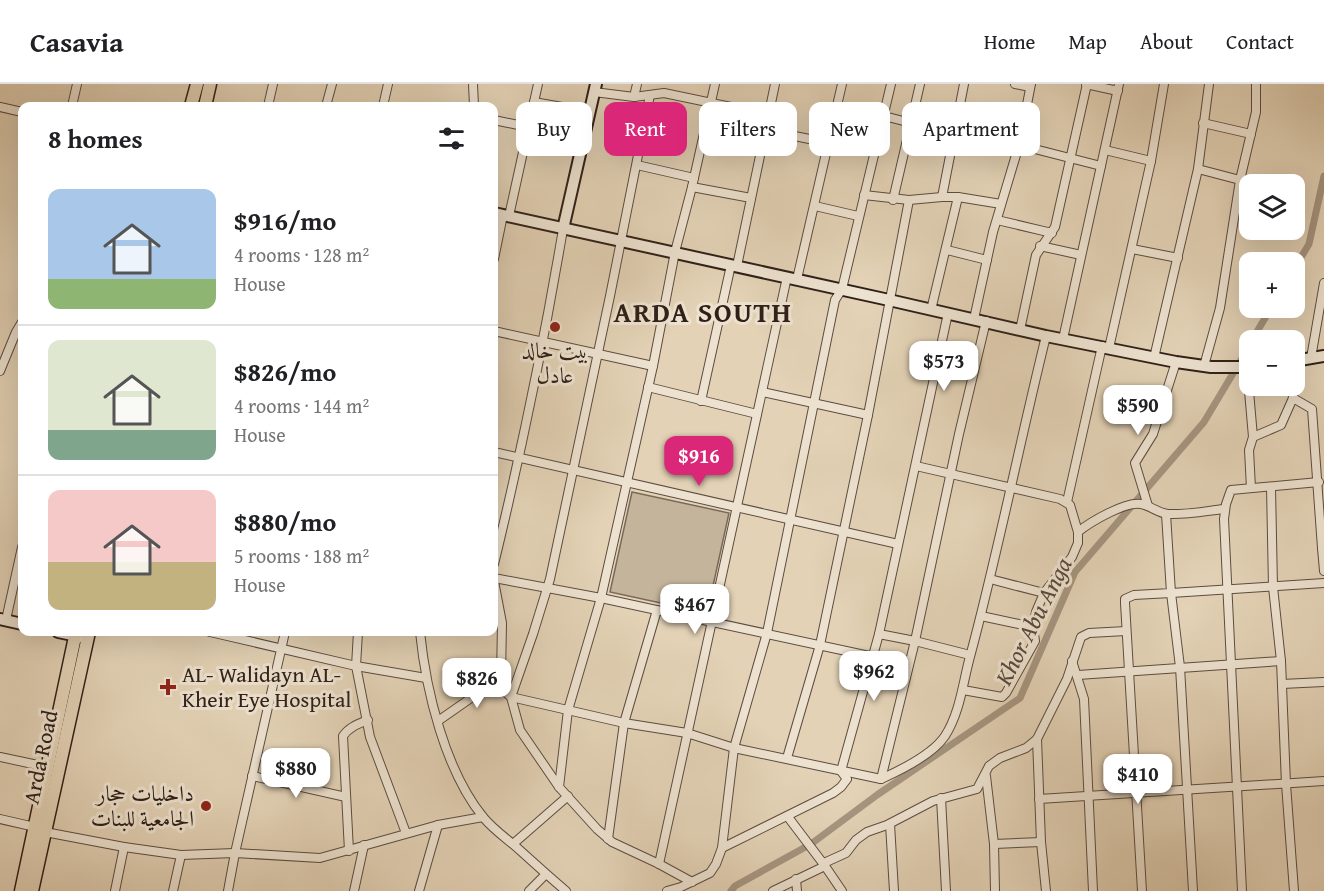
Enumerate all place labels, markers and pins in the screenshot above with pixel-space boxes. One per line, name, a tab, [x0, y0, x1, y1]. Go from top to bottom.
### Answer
marker: بيت خالد عادل	[548, 320, 562, 334]
place label: بيت خالد عادل	[522, 334, 588, 391]
pin: $573	[908, 341, 980, 392]
pin: $590	[1102, 385, 1174, 436]
pin: $916	[663, 436, 735, 487]
pin: $467	[659, 584, 731, 635]
pin: $962	[838, 651, 910, 702]
place label: AL- Walidayn AL- Kheir Eye Hospital	[182, 658, 352, 715]
pin: $826	[441, 658, 513, 709]
marker: AL- Walidayn AL- Kheir Eye Hospital	[159, 678, 177, 696]
pin: $880	[260, 748, 332, 799]
pin: $410	[1102, 754, 1174, 805]
place label: داخليات حجار الجامعية للبنات	[91, 777, 194, 834]
marker: داخليات حجار الجامعية للبنات	[199, 799, 213, 813]

